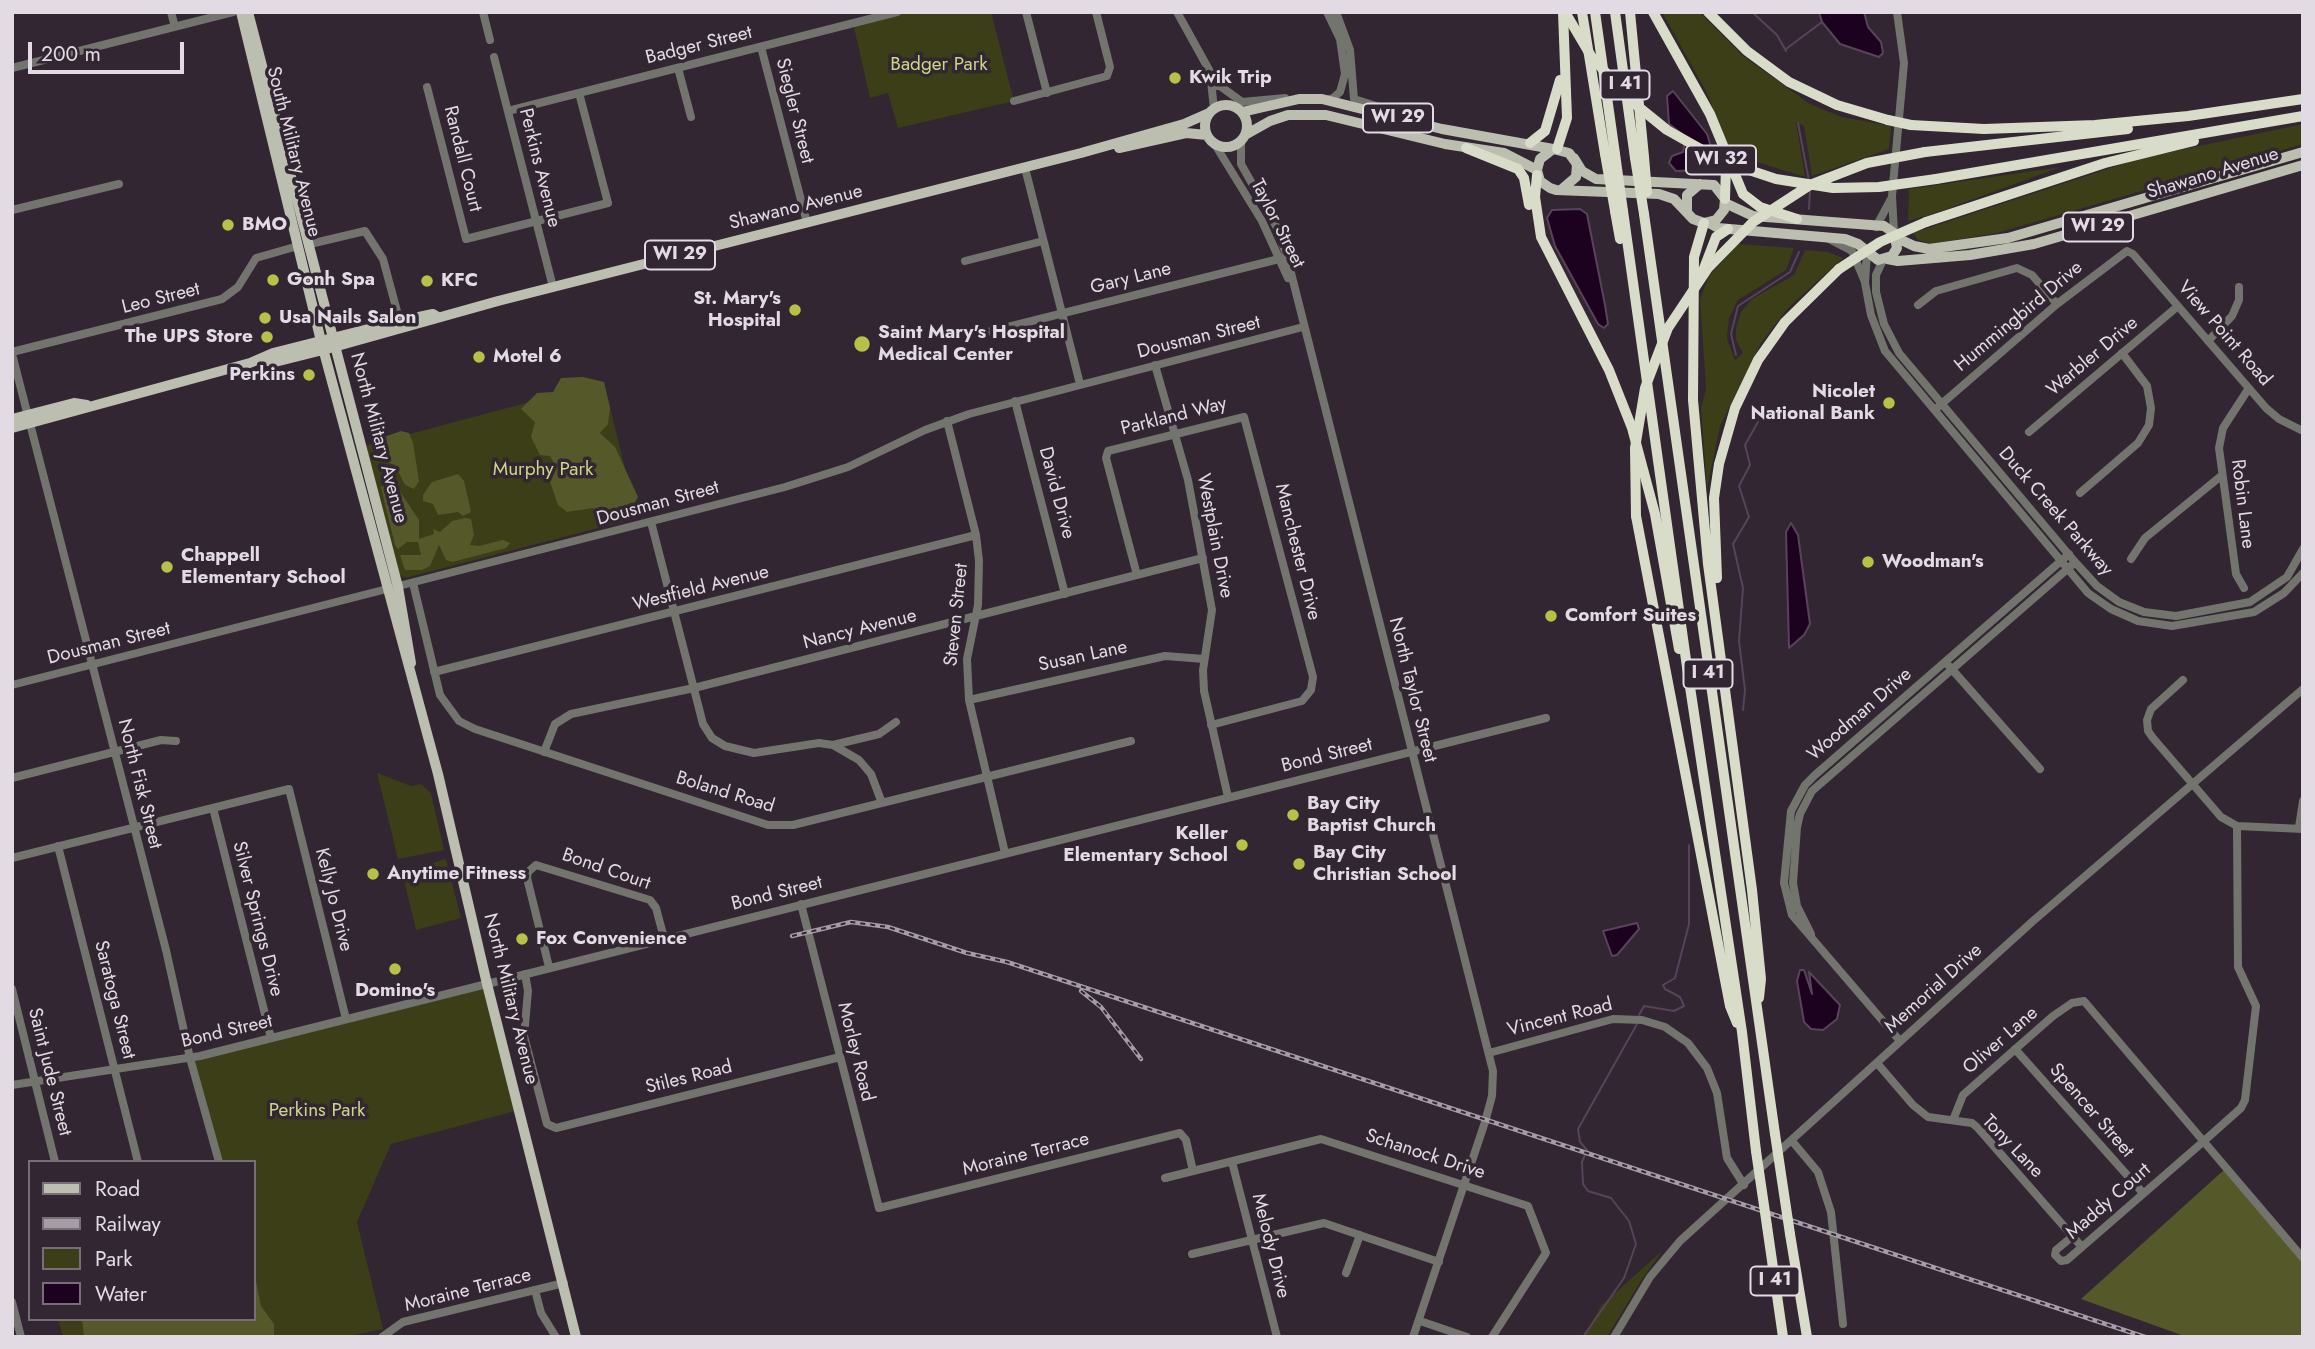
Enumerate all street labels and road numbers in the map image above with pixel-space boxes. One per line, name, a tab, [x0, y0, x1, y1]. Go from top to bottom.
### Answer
street label: Badger Street	[643, 22, 755, 70]
street label: Siegler Street	[770, 56, 818, 166]
street label: South Military Avenue	[261, 65, 325, 239]
road number: I 41	[1600, 70, 1650, 100]
street label: Randall Court	[438, 104, 486, 214]
road number: WI 29	[1363, 104, 1433, 132]
street label: Perkins Avenue	[513, 106, 565, 230]
street label: Shawano Avenue	[2144, 143, 2282, 205]
road number: WI 32	[1686, 146, 1756, 174]
street label: Taylor Street	[1245, 176, 1309, 272]
street label: Shawano Avenue	[727, 180, 865, 236]
road number: WI 29	[2063, 212, 2133, 242]
road number: WI 29	[645, 241, 715, 270]
street label: Hummingbird Drive	[1950, 257, 2088, 377]
street label: Gary Lane	[1088, 258, 1174, 300]
street label: View Point Road	[2172, 277, 2276, 391]
street label: Leo Street	[120, 278, 202, 320]
street label: Dousman Street	[1135, 312, 1263, 364]
street label: Warbler Drive	[2043, 312, 2143, 402]
street label: North Military Avenue	[344, 350, 412, 526]
street label: Parkland Way	[1119, 393, 1229, 441]
street label: Duck Creek Parkway	[1993, 443, 2117, 581]
street label: David Drive	[1033, 445, 1079, 541]
street label: Robin Lane	[2225, 458, 2259, 550]
street label: Westplain Drive	[1191, 472, 1237, 600]
street label: Dousman Street	[594, 477, 722, 531]
street label: Manchester Drive	[1269, 481, 1325, 623]
street label: Westfield Avenue	[631, 561, 771, 617]
street label: Steven Street	[940, 562, 974, 668]
street label: Nancy Avenue	[801, 605, 919, 655]
street label: North Taylor Street	[1383, 615, 1441, 765]
street label: Dousman Street	[45, 618, 173, 670]
street label: Susan Lane	[1036, 636, 1130, 678]
road number: I 41	[1684, 660, 1732, 688]
street label: Woodman Drive	[1803, 664, 1917, 766]
street label: North Fisk Street	[112, 717, 166, 851]
street label: Bond Street	[1279, 734, 1375, 778]
street label: Boland Road	[673, 767, 777, 819]
street label: Silver Springs Drive	[227, 839, 287, 999]
street label: Bond Court	[559, 844, 653, 896]
street label: Kelly Jo Drive	[309, 846, 357, 954]
street label: Bond Street	[729, 872, 825, 916]
street label: North Military Avenue	[478, 911, 542, 1087]
street label: Saratoga Street	[88, 938, 140, 1062]
street label: Memorial Drive	[1881, 939, 1987, 1039]
street label: Vincent Road	[1505, 994, 1615, 1042]
street label: Morley Road	[832, 1000, 878, 1104]
street label: Oliver Lane	[1959, 1002, 2043, 1080]
street label: Saint Jude Street	[22, 1006, 76, 1138]
street label: Bond Street	[179, 1010, 275, 1054]
street label: Stiles Road	[643, 1056, 735, 1100]
street label: Spencer Street	[2044, 1059, 2138, 1163]
street label: Tony Lane	[1976, 1111, 2048, 1183]
street label: Schanock Drive	[1362, 1125, 1488, 1185]
street label: Moraine Terrace	[960, 1128, 1092, 1182]
street label: Maddy Court	[2062, 1159, 2156, 1245]
street label: Melody Drive	[1246, 1191, 1294, 1301]
street label: Moraine Terrace	[402, 1264, 534, 1318]
road number: I 41	[1750, 1266, 1800, 1296]

